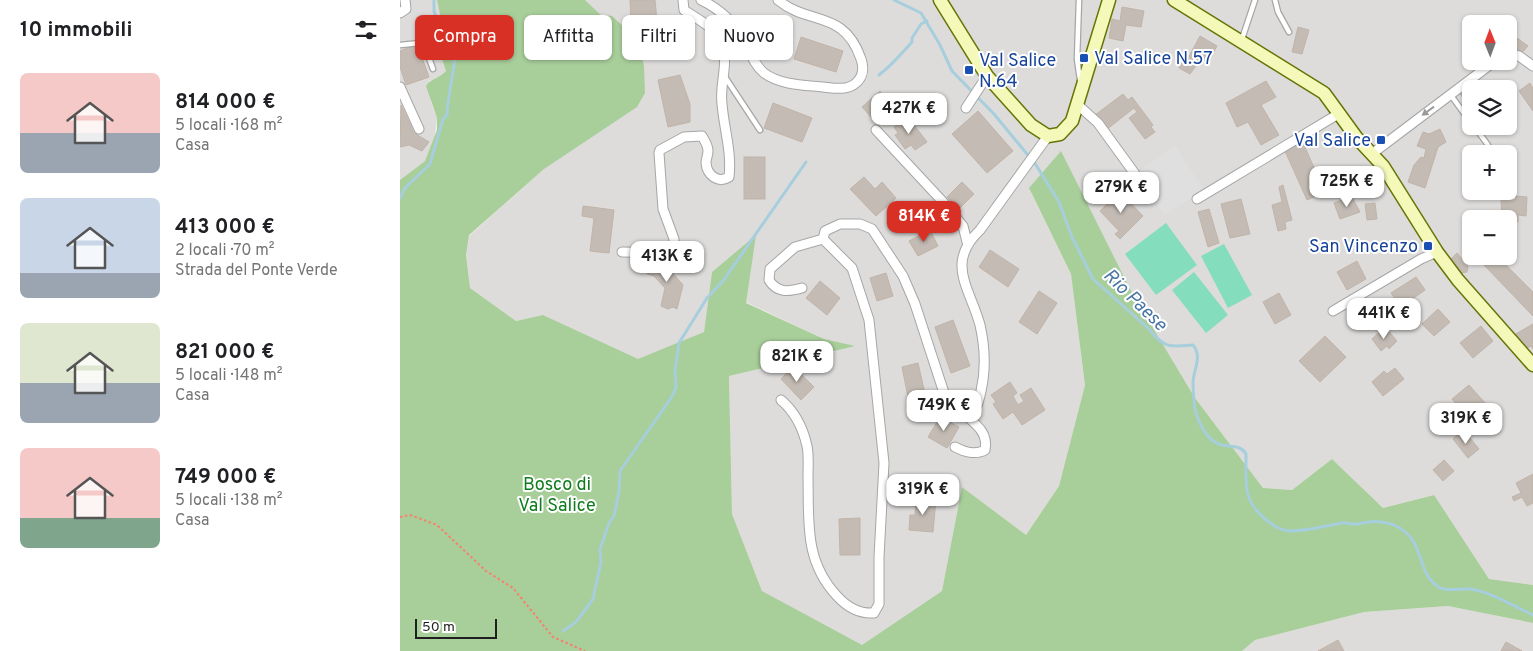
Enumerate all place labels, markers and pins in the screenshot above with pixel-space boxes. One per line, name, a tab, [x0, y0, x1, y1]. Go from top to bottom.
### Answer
place label: Val Salice N.57	[1094, 48, 1213, 71]
place label: Val Salice N.64	[979, 50, 1056, 94]
marker: Val Salice N.57	[1078, 52, 1090, 64]
marker: Val Salice N.64	[963, 64, 975, 76]
pin: 427K €	[868, 92, 950, 135]
place label: Val Salice	[1294, 130, 1371, 153]
marker: Val Salice	[1375, 134, 1387, 146]
pin: 725K €	[1306, 166, 1388, 208]
pin: 279K €	[1080, 172, 1162, 214]
pin: 814K €	[883, 200, 965, 243]
place label: San Vincenzo	[1309, 236, 1418, 259]
pin: 413K €	[626, 240, 708, 283]
marker: San Vincenzo	[1422, 240, 1434, 252]
pin: 441K €	[1343, 298, 1425, 340]
pin: 821K €	[756, 340, 838, 383]
pin: 749K €	[903, 390, 985, 432]
pin: 319K €	[1425, 402, 1507, 445]
pin: 319K €	[882, 474, 964, 516]

